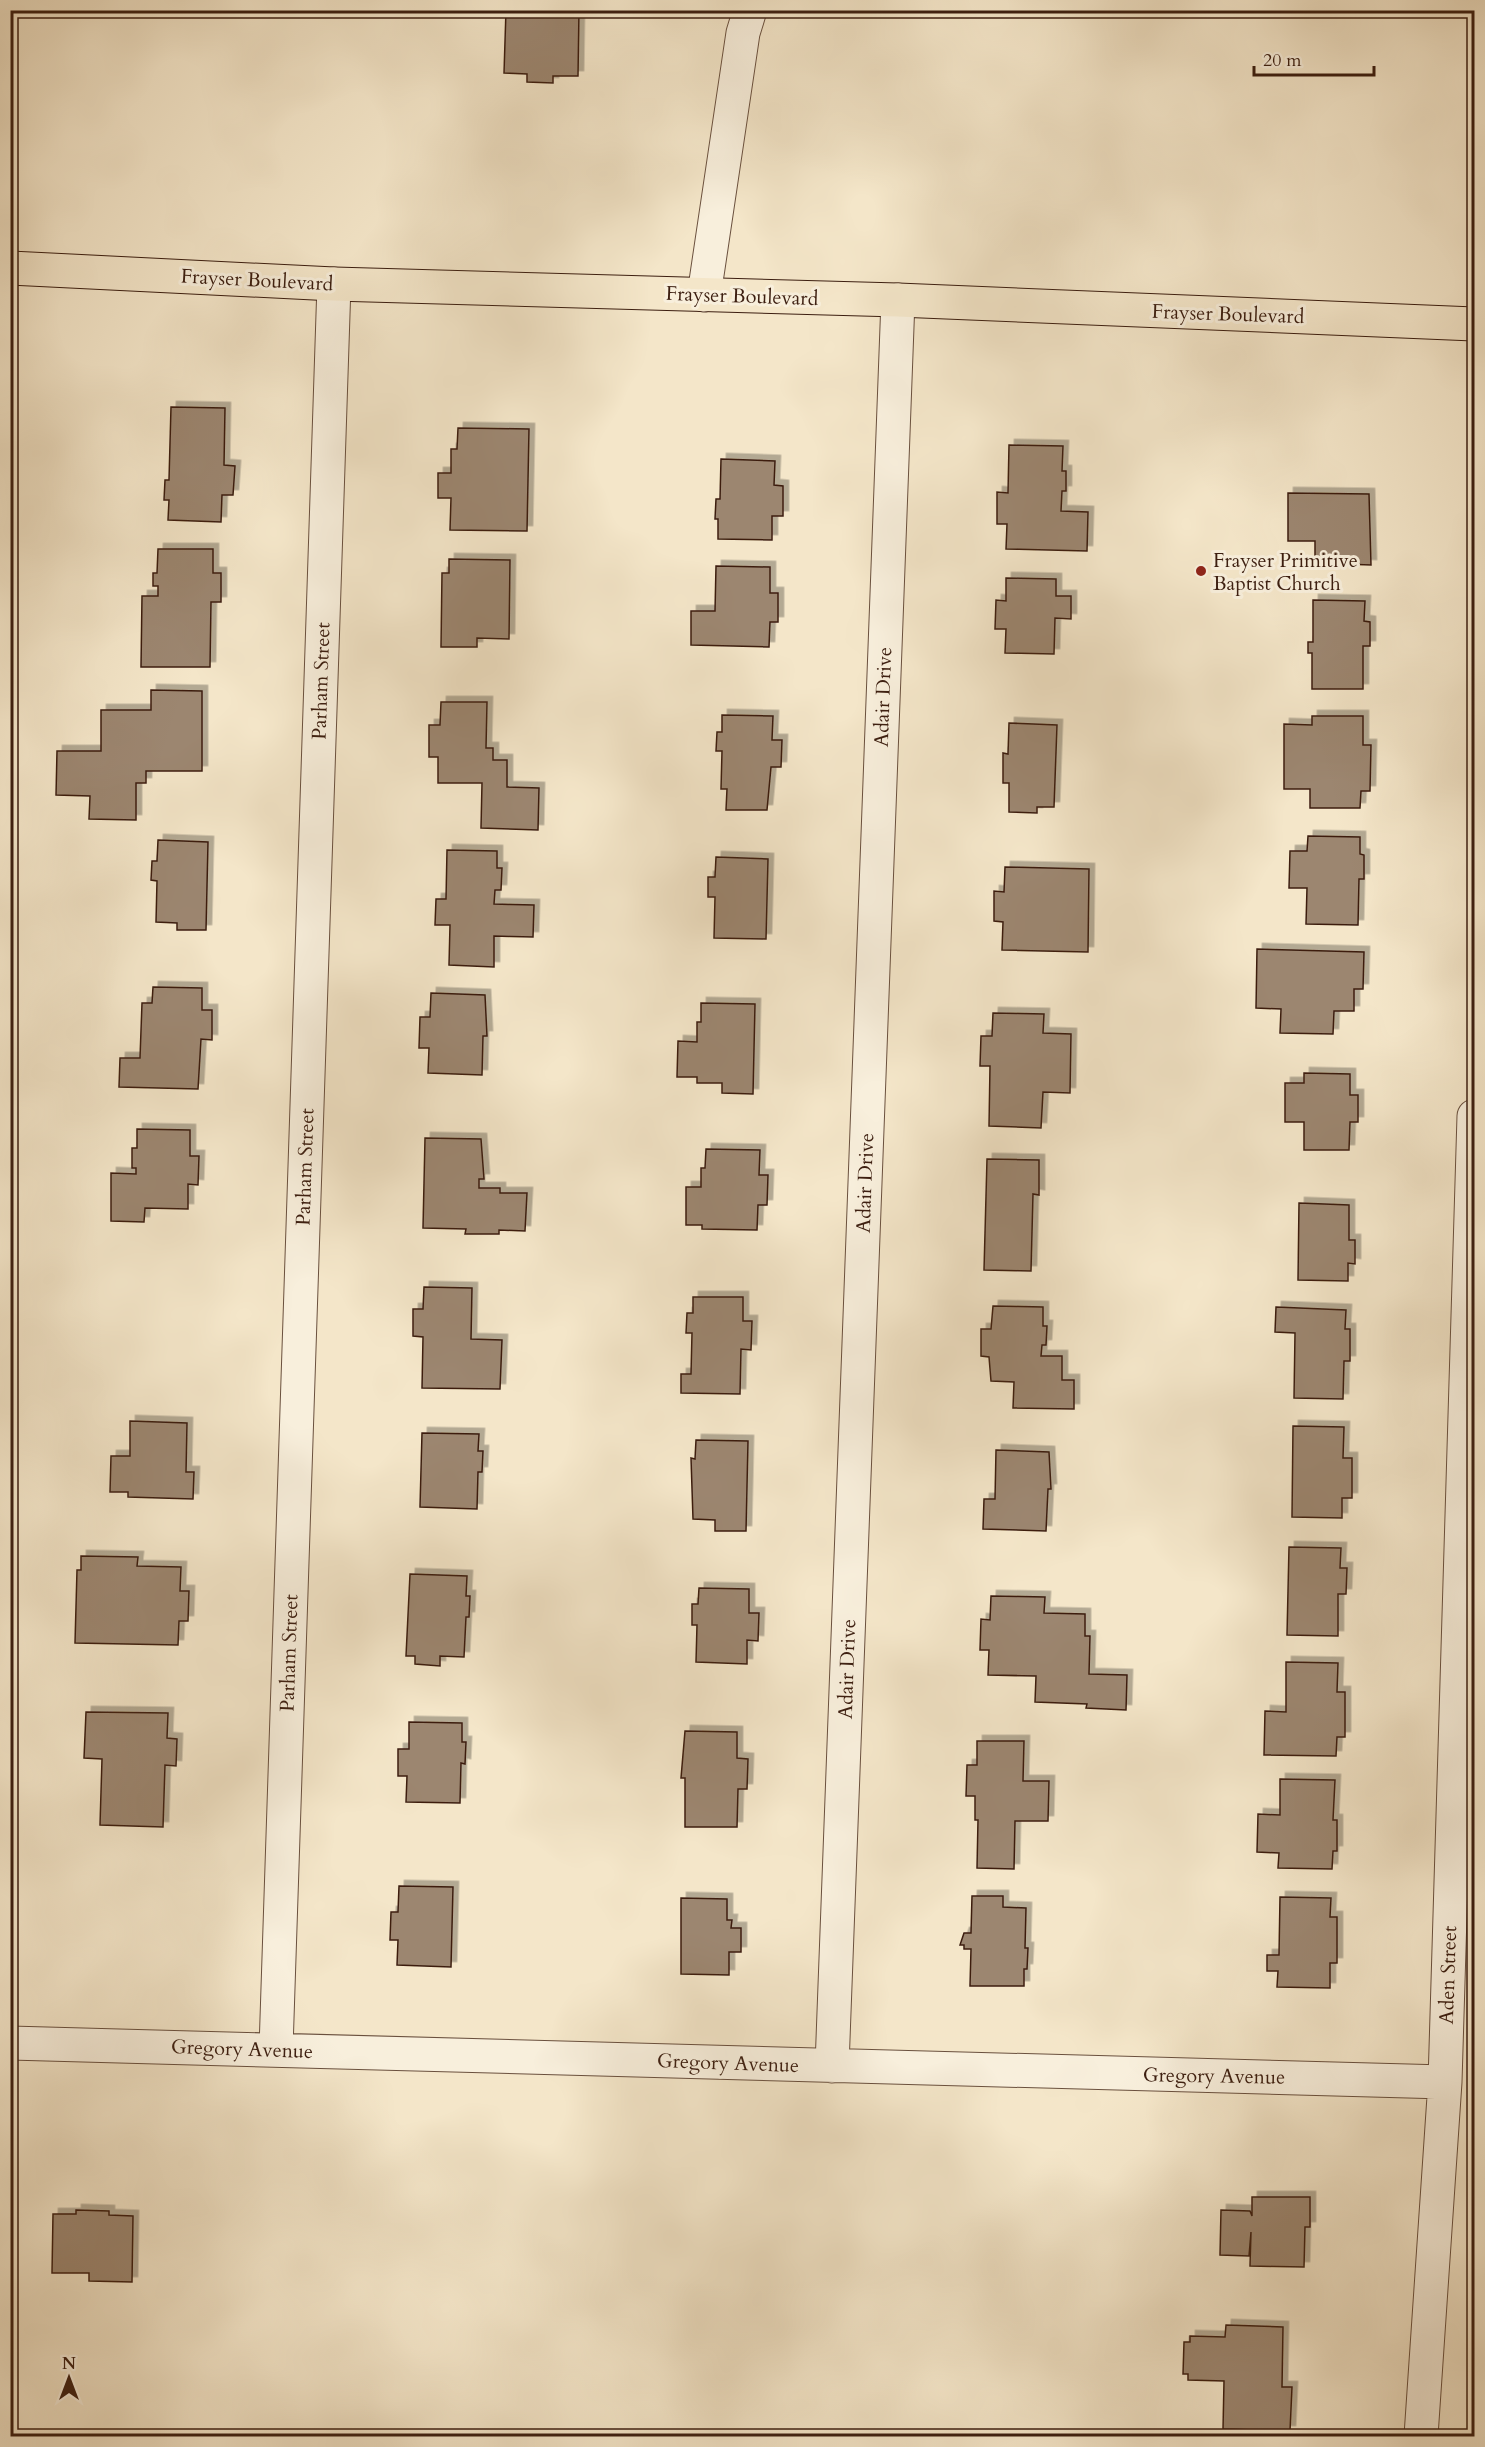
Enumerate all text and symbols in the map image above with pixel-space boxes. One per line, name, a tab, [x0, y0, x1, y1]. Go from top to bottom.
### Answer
scale bar	[1254, 39, 1374, 77]
text: 20 m	[1263, 48, 1302, 73]
street label: Frayser Boulevard	[180, 263, 334, 297]
street label: Frayser Boulevard	[665, 280, 819, 312]
street label: Frayser Boulevard	[1151, 298, 1305, 330]
place label: Frayser Primitive Baptist Church	[1213, 547, 1358, 597]
marker: Frayser Primitive Baptist Church	[1194, 564, 1208, 578]
street label: Parham Street	[305, 621, 337, 740]
street label: Adair Drive	[868, 646, 898, 748]
street label: Parham Street	[289, 1107, 321, 1226]
street label: Adair Drive	[850, 1132, 880, 1234]
street label: Parham Street	[273, 1593, 305, 1712]
street label: Adair Drive	[832, 1618, 862, 1720]
street label: Aden Street	[1433, 1924, 1463, 2025]
street label: Gregory Avenue	[170, 2033, 314, 2065]
street label: Gregory Avenue	[656, 2047, 800, 2079]
street label: Gregory Avenue	[1143, 2061, 1285, 2091]
north arrow	[39, 2348, 99, 2408]
text: N	[62, 2353, 76, 2375]

